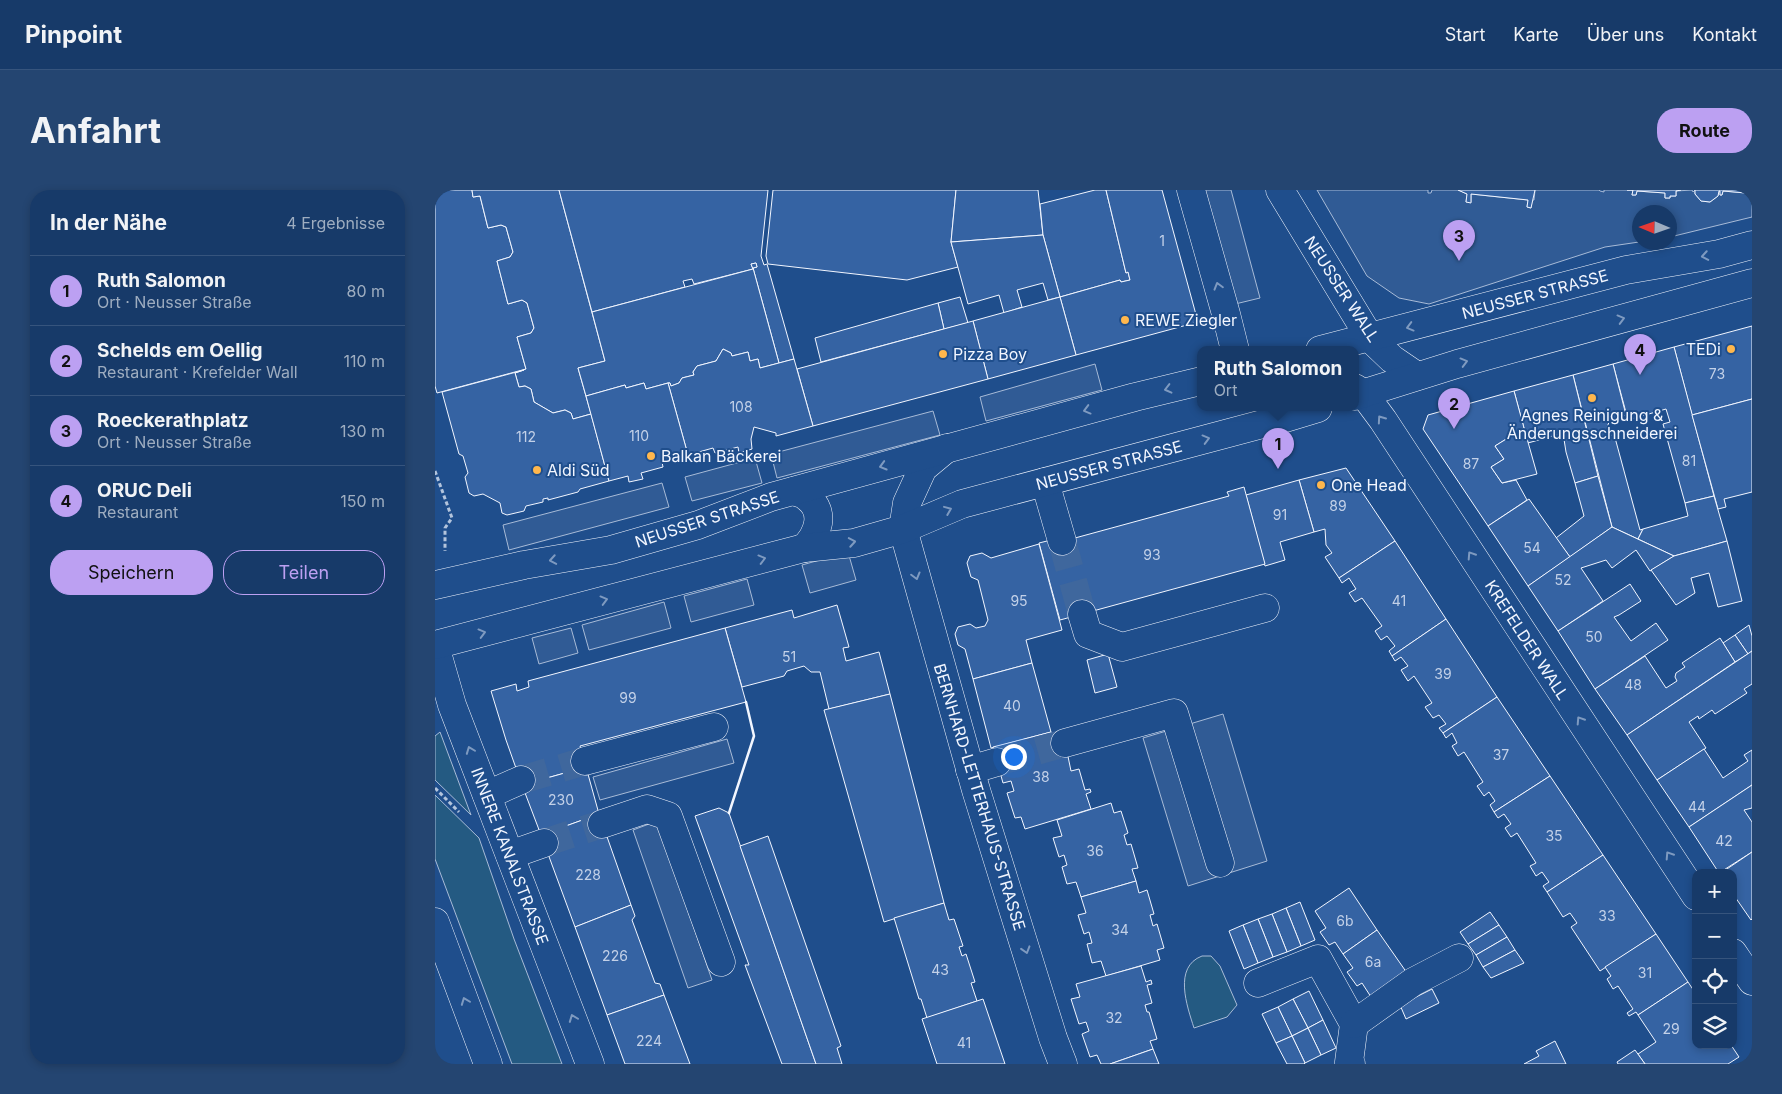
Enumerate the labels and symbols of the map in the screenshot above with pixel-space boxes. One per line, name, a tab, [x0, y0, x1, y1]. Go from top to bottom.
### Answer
north arrow	[1632, 205, 1677, 250]
pin: 3	[1443, 220, 1475, 261]
house number: 1	[1159, 232, 1165, 249]
street label: NEUSSER WALL	[1300, 232, 1384, 346]
one-way arrow	[1700, 251, 1709, 261]
street label: NEUSSER STRASSE	[1460, 265, 1610, 323]
one-way arrow	[1214, 283, 1224, 291]
place label: REWE Ziegler	[1135, 310, 1237, 330]
marker: REWE Ziegler	[1119, 314, 1131, 326]
one-way arrow	[1616, 315, 1624, 325]
one-way arrow	[1406, 321, 1415, 332]
pin: 4	[1624, 334, 1656, 375]
place label: TEDi	[1686, 339, 1721, 359]
marker: TEDi	[1725, 343, 1737, 355]
place label: Pizza Boy	[953, 344, 1027, 364]
marker: Pizza Boy	[937, 348, 949, 360]
one-way arrow	[1459, 357, 1468, 368]
house number: 73	[1709, 365, 1725, 382]
one-way arrow	[1163, 383, 1172, 394]
pin: 2	[1438, 388, 1470, 429]
marker: Agnes Reinigung & Änderungsschneiderei	[1586, 392, 1598, 404]
house number: 108	[729, 398, 753, 415]
one-way arrow	[1084, 405, 1092, 415]
place label: Agnes Reinigung & Änderungsschneiderei	[1507, 405, 1677, 443]
one-way arrow	[1379, 416, 1387, 425]
house number: 110	[629, 427, 649, 444]
house number: 112	[516, 428, 536, 445]
pin: 1	[1262, 428, 1294, 469]
one-way arrow	[1201, 434, 1210, 445]
street label: NEUSSER STRASSE	[1034, 436, 1184, 494]
place label: Balkan Bäckerei	[661, 446, 781, 466]
marker: Balkan Bäckerei	[645, 450, 657, 462]
house number: 81	[1682, 452, 1696, 469]
house number: 87	[1463, 455, 1479, 472]
place label: Aldi Süd	[547, 460, 610, 480]
one-way arrow	[880, 461, 888, 471]
marker: Aldi Süd	[531, 464, 543, 476]
place label: One Head	[1331, 475, 1407, 495]
marker: One Head	[1315, 479, 1327, 491]
street label: NEUSSER STRASSE	[632, 486, 782, 552]
house number: 89	[1329, 497, 1347, 514]
one-way arrow	[943, 506, 952, 516]
house number: 91	[1273, 506, 1287, 523]
one-way arrow	[848, 538, 857, 548]
house number: 54	[1523, 539, 1541, 556]
house number: 93	[1143, 546, 1161, 563]
one-way arrow	[1468, 551, 1477, 560]
one-way arrow	[549, 554, 558, 564]
one-way arrow	[757, 554, 766, 565]
one-way arrow	[910, 571, 920, 579]
house number: 52	[1554, 571, 1572, 588]
street label: KREFELDER WALL	[1481, 576, 1573, 704]
house number: 95	[1010, 592, 1028, 609]
house number: 41	[1392, 592, 1406, 609]
one-way arrow	[600, 596, 608, 606]
house number: 50	[1585, 628, 1603, 645]
one-way arrow	[478, 629, 486, 639]
house number: 51	[782, 648, 796, 665]
street label: BERNHARD-LETTERHAUS-STRASSE	[930, 661, 1030, 933]
house number: 39	[1434, 665, 1452, 682]
house number: 48	[1624, 676, 1642, 693]
house number: 99	[619, 689, 637, 706]
house number: 40	[1003, 697, 1021, 714]
one-way arrow	[1576, 716, 1586, 725]
your location	[1001, 744, 1027, 770]
one-way arrow	[465, 746, 476, 755]
house number: 37	[1493, 746, 1509, 763]
street label: INNERE KANALSTRASSE	[467, 764, 553, 948]
house number: 38	[1032, 768, 1050, 785]
house number: 230	[548, 791, 574, 808]
house number: 44	[1688, 798, 1706, 815]
house number: 35	[1545, 827, 1563, 844]
house number: 42	[1715, 832, 1733, 849]
house number: 36	[1086, 842, 1104, 859]
one-way arrow	[1666, 852, 1675, 861]
house number: 228	[575, 866, 601, 883]
house number: 33	[1598, 907, 1616, 924]
house number: 6b	[1336, 912, 1354, 929]
house number: 34	[1111, 921, 1129, 938]
one-way arrow	[1020, 945, 1030, 954]
house number: 226	[602, 947, 628, 964]
house number: 6a	[1365, 953, 1381, 970]
house number: 43	[931, 961, 949, 978]
house number: 31	[1638, 964, 1652, 981]
one-way arrow	[461, 997, 471, 1006]
house number: 32	[1105, 1009, 1123, 1026]
one-way arrow	[568, 1015, 578, 1023]
house number: 29	[1662, 1020, 1680, 1037]
house number: 224	[636, 1032, 662, 1049]
house number: 41	[957, 1034, 971, 1051]

